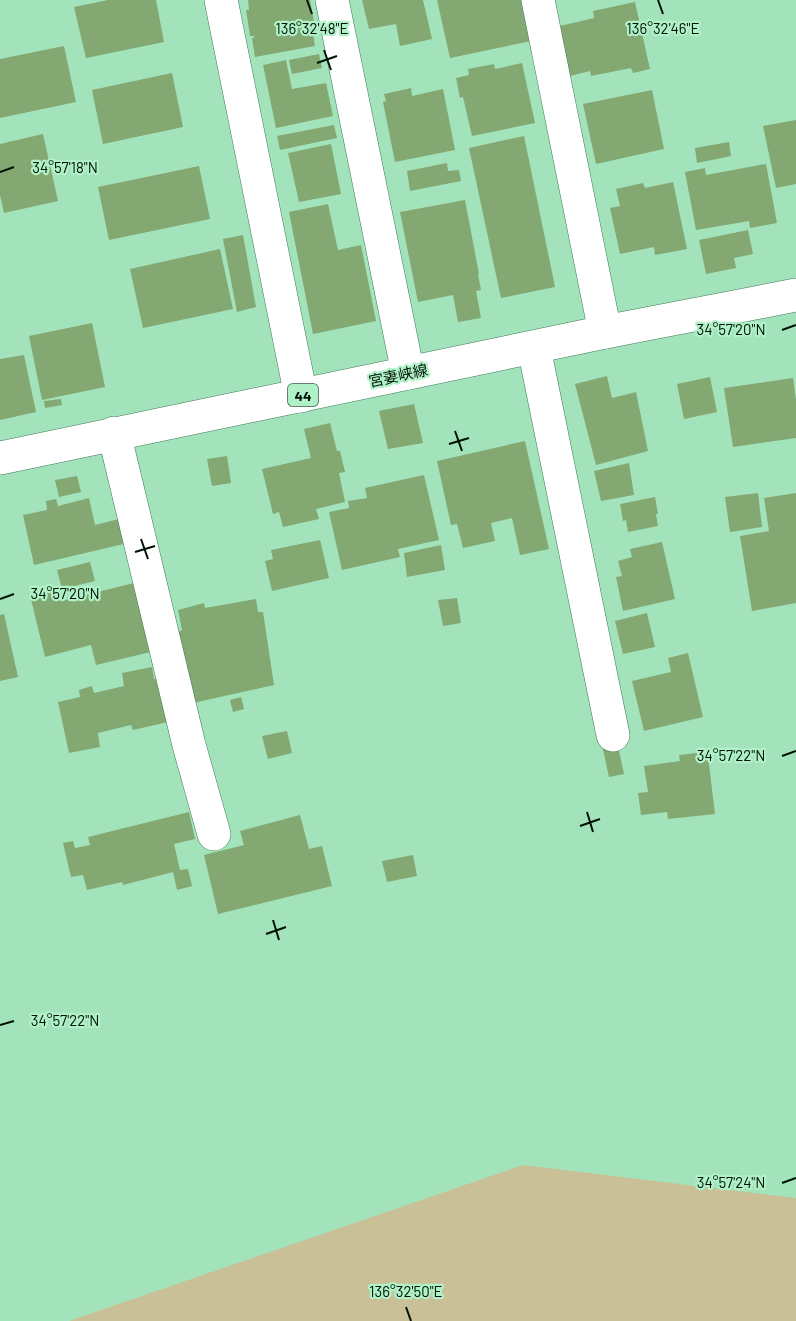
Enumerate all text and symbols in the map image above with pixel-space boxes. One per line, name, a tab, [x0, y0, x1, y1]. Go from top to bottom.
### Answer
text: 136°32'48"E	[275, 19, 349, 37]
text: 136°32'46"E	[626, 19, 700, 37]
text: 34°57'18"N	[32, 158, 98, 176]
text: 34°57'20"N	[696, 320, 766, 338]
street label: 宮妻峡線	[367, 360, 429, 390]
road number: 44	[288, 384, 318, 406]
text: 34°57'20"N	[30, 584, 100, 602]
text: 34°57'22"N	[697, 746, 765, 764]
text: 34°57'22"N	[31, 1011, 99, 1029]
text: 34°57'24"N	[697, 1173, 765, 1191]
text: 136°32'50"E	[369, 1282, 443, 1300]

